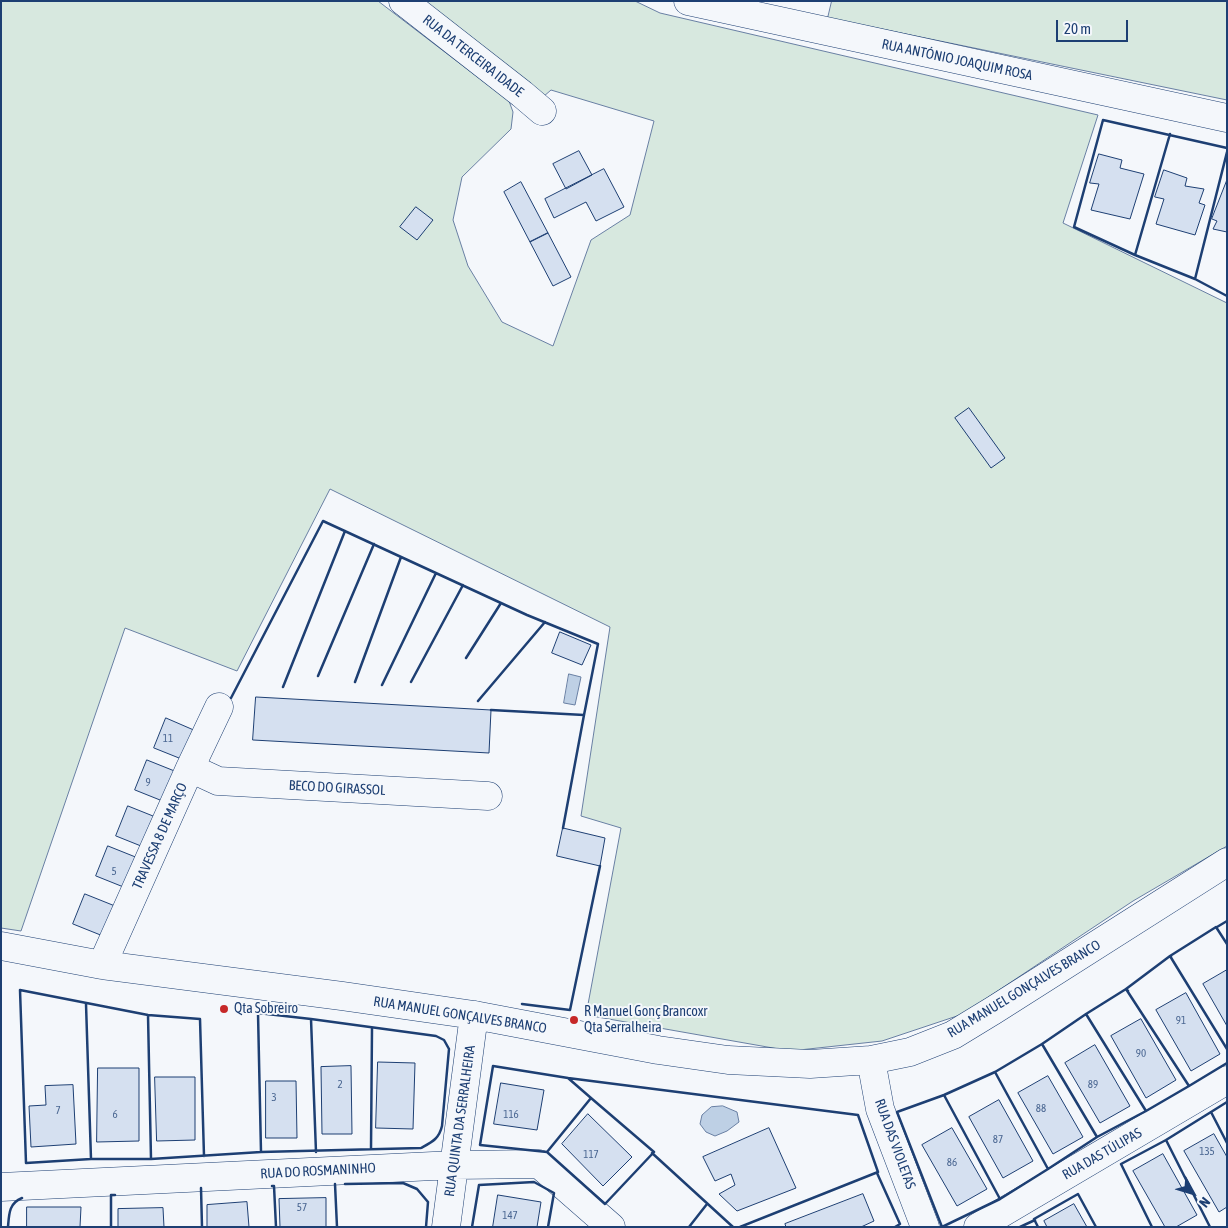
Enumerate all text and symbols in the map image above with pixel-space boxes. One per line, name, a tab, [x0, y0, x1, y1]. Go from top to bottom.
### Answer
scale bar	[1058, 10, 1130, 42]
street label: RUA DA TERCEIRA IDADE	[419, 11, 527, 101]
text: 20 m	[1064, 20, 1091, 37]
street label: RUA ANTÓNIO JOAQUIM ROSA	[880, 36, 1034, 84]
house number: 11	[163, 732, 173, 746]
house number: 9	[145, 776, 151, 790]
street label: BECO DO GIRASSOL	[288, 777, 386, 799]
street label: TRAVESSA 8 DE MARÇO	[129, 780, 191, 892]
house number: 5	[111, 865, 117, 879]
street label: RUA MANUEL GONÇALVES BRANCO	[945, 937, 1103, 1041]
street label: RUA MANUEL GONÇALVES BRANCO	[372, 993, 548, 1037]
place label: Qta Sobreiro	[234, 1001, 298, 1017]
marker: Qta Sobreiro	[218, 1003, 230, 1015]
place label: R Manuel Gonç Brancoxr Qta Serralheira	[584, 1004, 707, 1036]
marker: R Manuel Gonç Brancoxr Qta Serralheira	[568, 1014, 580, 1026]
house number: 91	[1176, 1014, 1186, 1028]
street label: RUA QUINTA DA SERRALHEIRA	[441, 1044, 479, 1198]
house number: 90	[1136, 1047, 1146, 1061]
house number: 2	[337, 1078, 343, 1092]
house number: 89	[1088, 1078, 1098, 1092]
house number: 3	[271, 1091, 277, 1105]
street label: RUA DAS VIOLETAS	[871, 1097, 919, 1191]
house number: 88	[1036, 1102, 1046, 1116]
house number: 7	[55, 1104, 61, 1118]
house number: 6	[112, 1108, 118, 1122]
house number: 116	[503, 1108, 519, 1122]
street label: RUA DAS TÚLIPAS	[1059, 1124, 1145, 1184]
house number: 87	[993, 1133, 1003, 1147]
house number: 135	[1199, 1145, 1215, 1159]
house number: 117	[583, 1148, 599, 1162]
house number: 86	[947, 1156, 957, 1170]
street label: RUA DO ROSMANINHO	[260, 1160, 376, 1182]
north arrow	[1168, 1168, 1218, 1218]
text: N	[1196, 1194, 1213, 1211]
house number: 57	[297, 1201, 307, 1215]
house number: 147	[502, 1209, 518, 1223]

